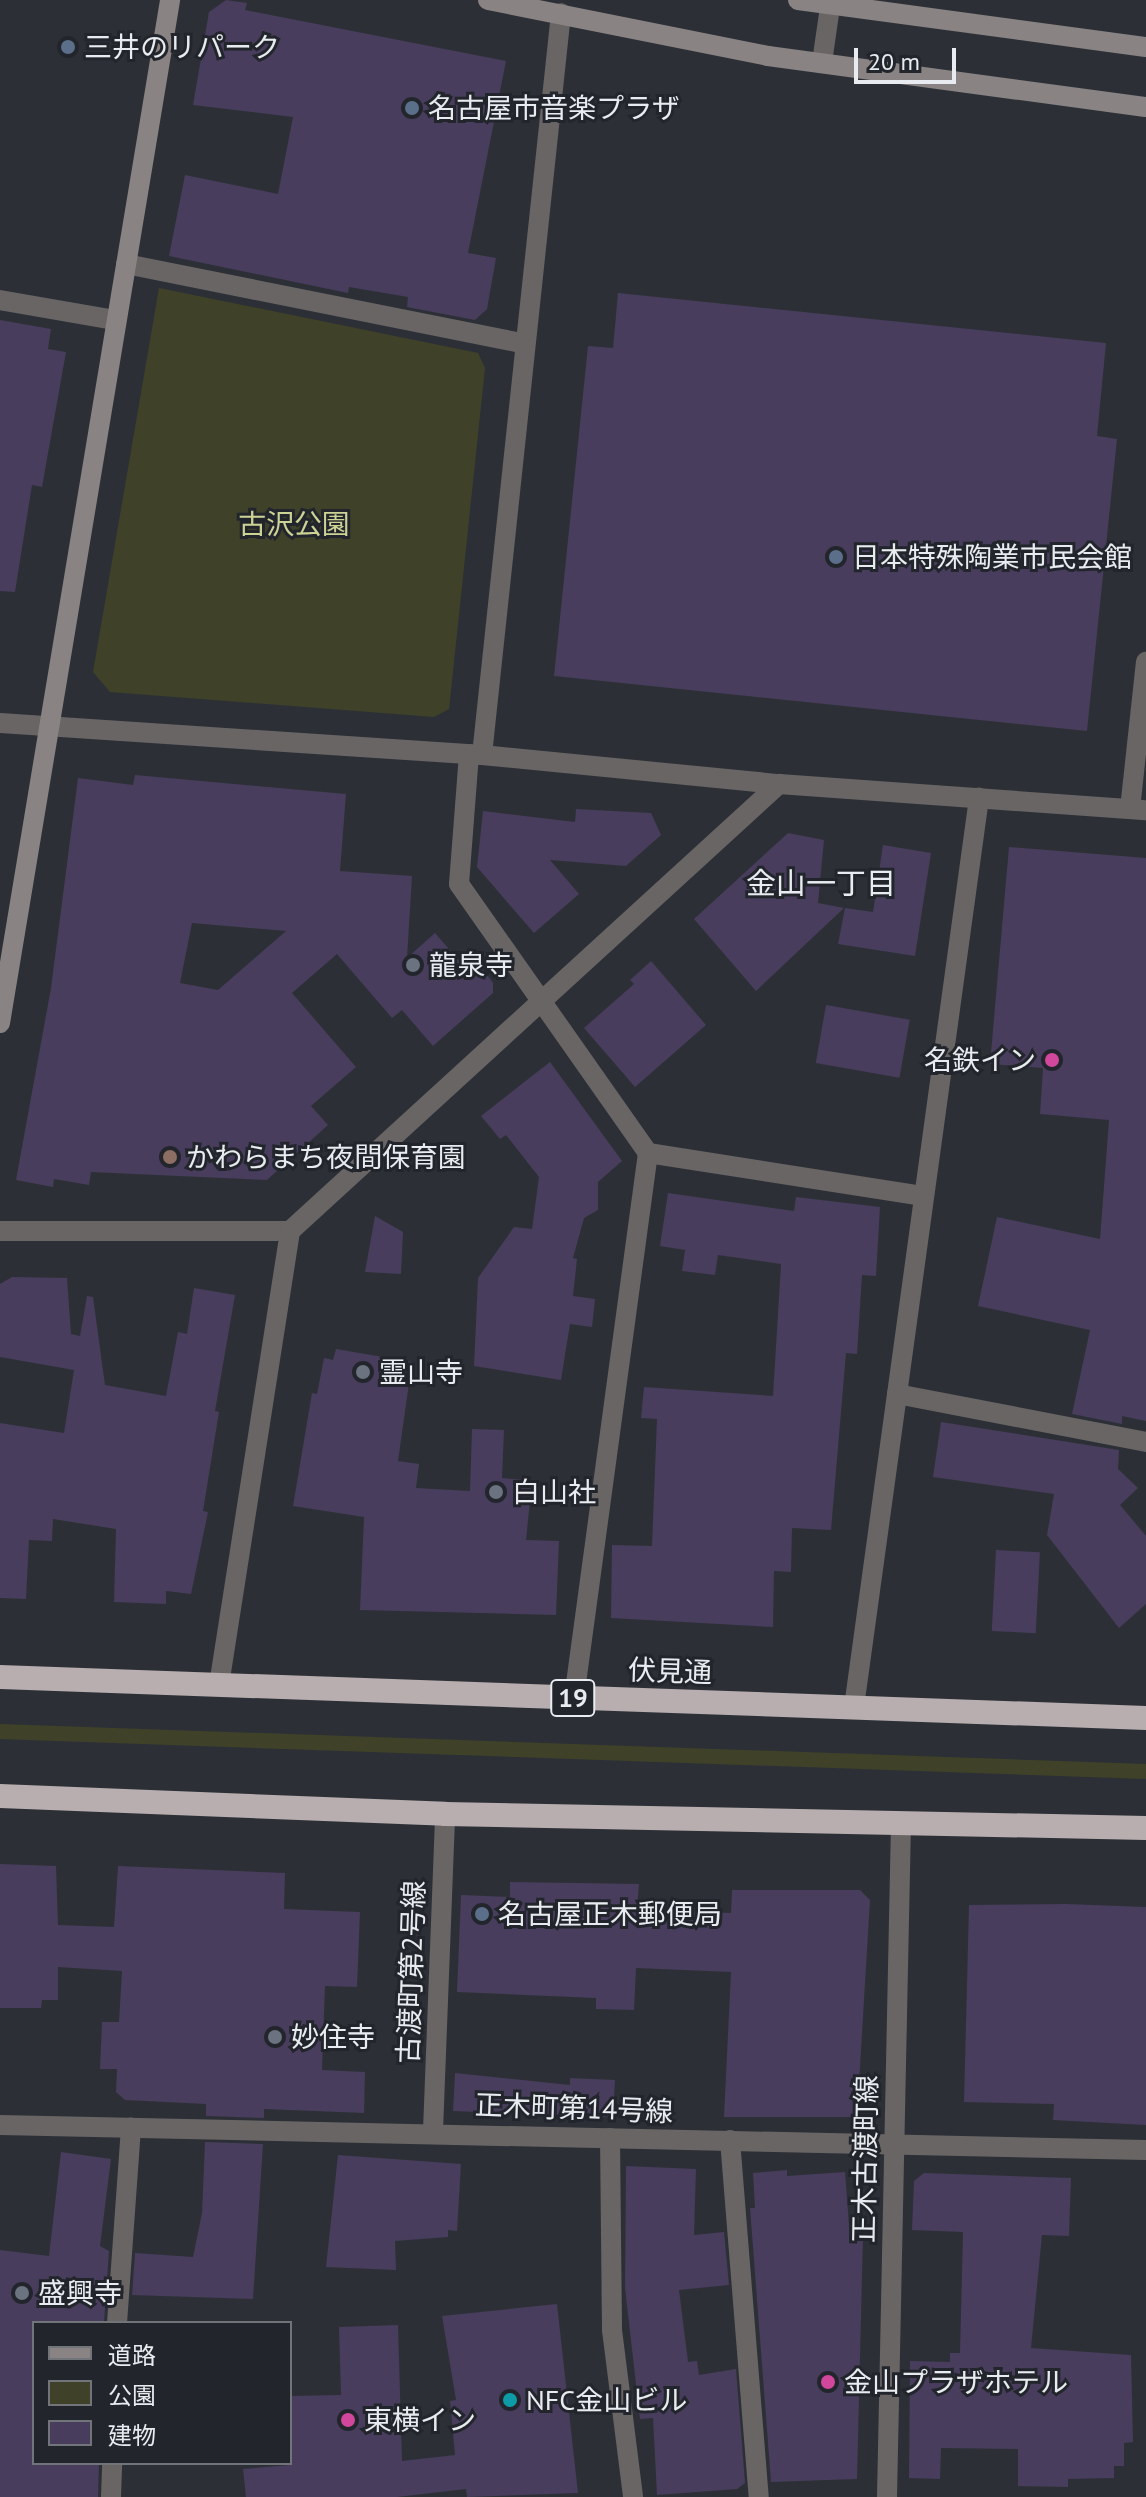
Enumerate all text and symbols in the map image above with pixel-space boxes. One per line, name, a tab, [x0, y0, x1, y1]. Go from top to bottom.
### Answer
place label: 三井のリパーク	[84, 30, 280, 64]
scale bar	[858, 32, 960, 82]
marker: 三井のリパーク	[59, 38, 77, 56]
text: 20 m	[868, 46, 920, 77]
place label: 名古屋市音楽プラザ	[428, 91, 680, 125]
marker: 名古屋市音楽プラザ	[403, 99, 421, 117]
park label: 古沢公園	[238, 507, 350, 541]
place label: 日本特殊陶業市民会館	[852, 540, 1132, 574]
marker: 日本特殊陶業市民会館	[827, 548, 845, 566]
district label: 金山一丁目	[746, 865, 896, 901]
place label: 龍泉寺	[429, 948, 513, 982]
marker: 龍泉寺	[404, 956, 422, 974]
place label: 名鉄イン	[924, 1043, 1036, 1077]
marker: 名鉄イン	[1043, 1051, 1061, 1069]
place label: かわらまち夜間保育園	[186, 1140, 466, 1174]
marker: かわらまち夜間保育園	[161, 1148, 179, 1166]
place label: 霊山寺	[379, 1355, 463, 1389]
marker: 霊山寺	[354, 1363, 372, 1381]
place label: 白山社	[512, 1475, 596, 1509]
marker: 白山社	[487, 1483, 505, 1501]
street label: 伏見通	[627, 1653, 713, 1689]
road number: 19	[549, 1676, 597, 1720]
street label: 古渡町第2号線	[391, 1880, 431, 2064]
place label: 名古屋正木郵便局	[498, 1897, 722, 1931]
marker: 名古屋正木郵便局	[473, 1905, 491, 1923]
place label: 妙住寺	[291, 2020, 375, 2054]
marker: 妙住寺	[266, 2028, 284, 2046]
street label: 正木古渡町線	[847, 2075, 883, 2243]
street label: 正木町第14号線	[474, 2088, 674, 2128]
place label: 盛興寺	[38, 2276, 122, 2310]
marker: 盛興寺	[13, 2284, 31, 2302]
legend	[32, 2321, 292, 2465]
text: 道路	[108, 2340, 156, 2371]
place label: 金山プラザホテル	[844, 2365, 1068, 2399]
marker: 金山プラザホテル	[819, 2373, 837, 2391]
text: 公園	[108, 2380, 156, 2411]
place label: NFC金山ビル	[526, 2383, 687, 2417]
marker: NFC金山ビル	[501, 2391, 519, 2409]
place label: 東横イン	[364, 2403, 476, 2437]
marker: 東横イン	[339, 2411, 357, 2429]
text: 建物	[108, 2420, 156, 2451]

